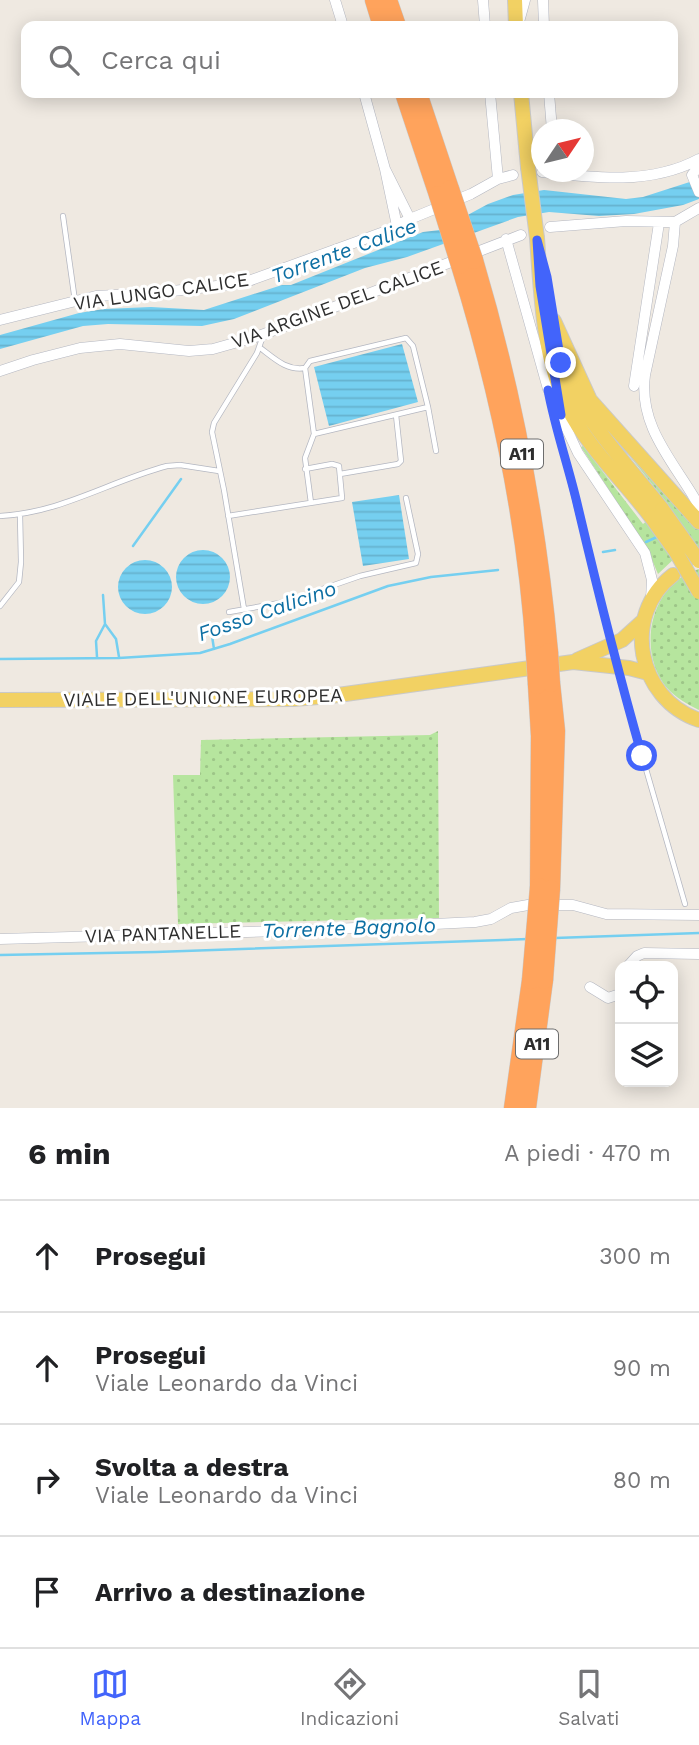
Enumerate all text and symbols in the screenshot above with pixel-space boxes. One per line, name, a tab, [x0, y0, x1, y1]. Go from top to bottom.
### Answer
search box	[21, 21, 678, 98]
icon: search	[45, 41, 83, 79]
text: Cerca qui	[101, 45, 221, 75]
north arrow	[531, 119, 594, 182]
water label: Torrente Calice	[268, 213, 420, 288]
street label: VIA ARGINE DEL CALICE	[228, 255, 446, 353]
street label: VIA LUNGO CALICE	[72, 268, 250, 315]
route end	[545, 347, 576, 378]
road number: A11	[501, 440, 543, 468]
water label: Fosso Calicino	[194, 575, 339, 646]
street label: VIALE DELL'UNIONE EUROPEA	[63, 684, 343, 711]
route start	[626, 740, 657, 771]
water label: Torrente Bagnolo	[262, 912, 436, 943]
street label: VIA PANTANELLE	[84, 919, 242, 948]
map controls	[615, 961, 678, 1087]
button: locate	[615, 961, 678, 1024]
button: layers	[615, 1024, 678, 1087]
road number: A11	[516, 1030, 558, 1058]
text: 6 min	[28, 1136, 111, 1171]
text: A piedi · 470 m	[504, 1140, 671, 1167]
icon: ahead	[28, 1237, 66, 1275]
text: Prosegui	[95, 1241, 206, 1271]
text: 300 m	[599, 1243, 671, 1270]
text: Prosegui	[95, 1340, 206, 1370]
icon: ahead	[28, 1349, 66, 1387]
text: 90 m	[613, 1355, 671, 1382]
text: Viale Leonardo da Vinci	[95, 1370, 358, 1397]
text: Svolta a destra	[95, 1452, 288, 1482]
icon: right	[28, 1461, 66, 1499]
text: 80 m	[613, 1467, 671, 1494]
text: Viale Leonardo da Vinci	[95, 1482, 358, 1509]
icon: arrive	[28, 1573, 66, 1611]
text: Arrivo a destinazione	[95, 1577, 365, 1607]
tab: Mappa	[80, 1665, 141, 1730]
tab: Indicazioni	[300, 1665, 399, 1730]
tab: Salvati	[558, 1665, 619, 1730]

